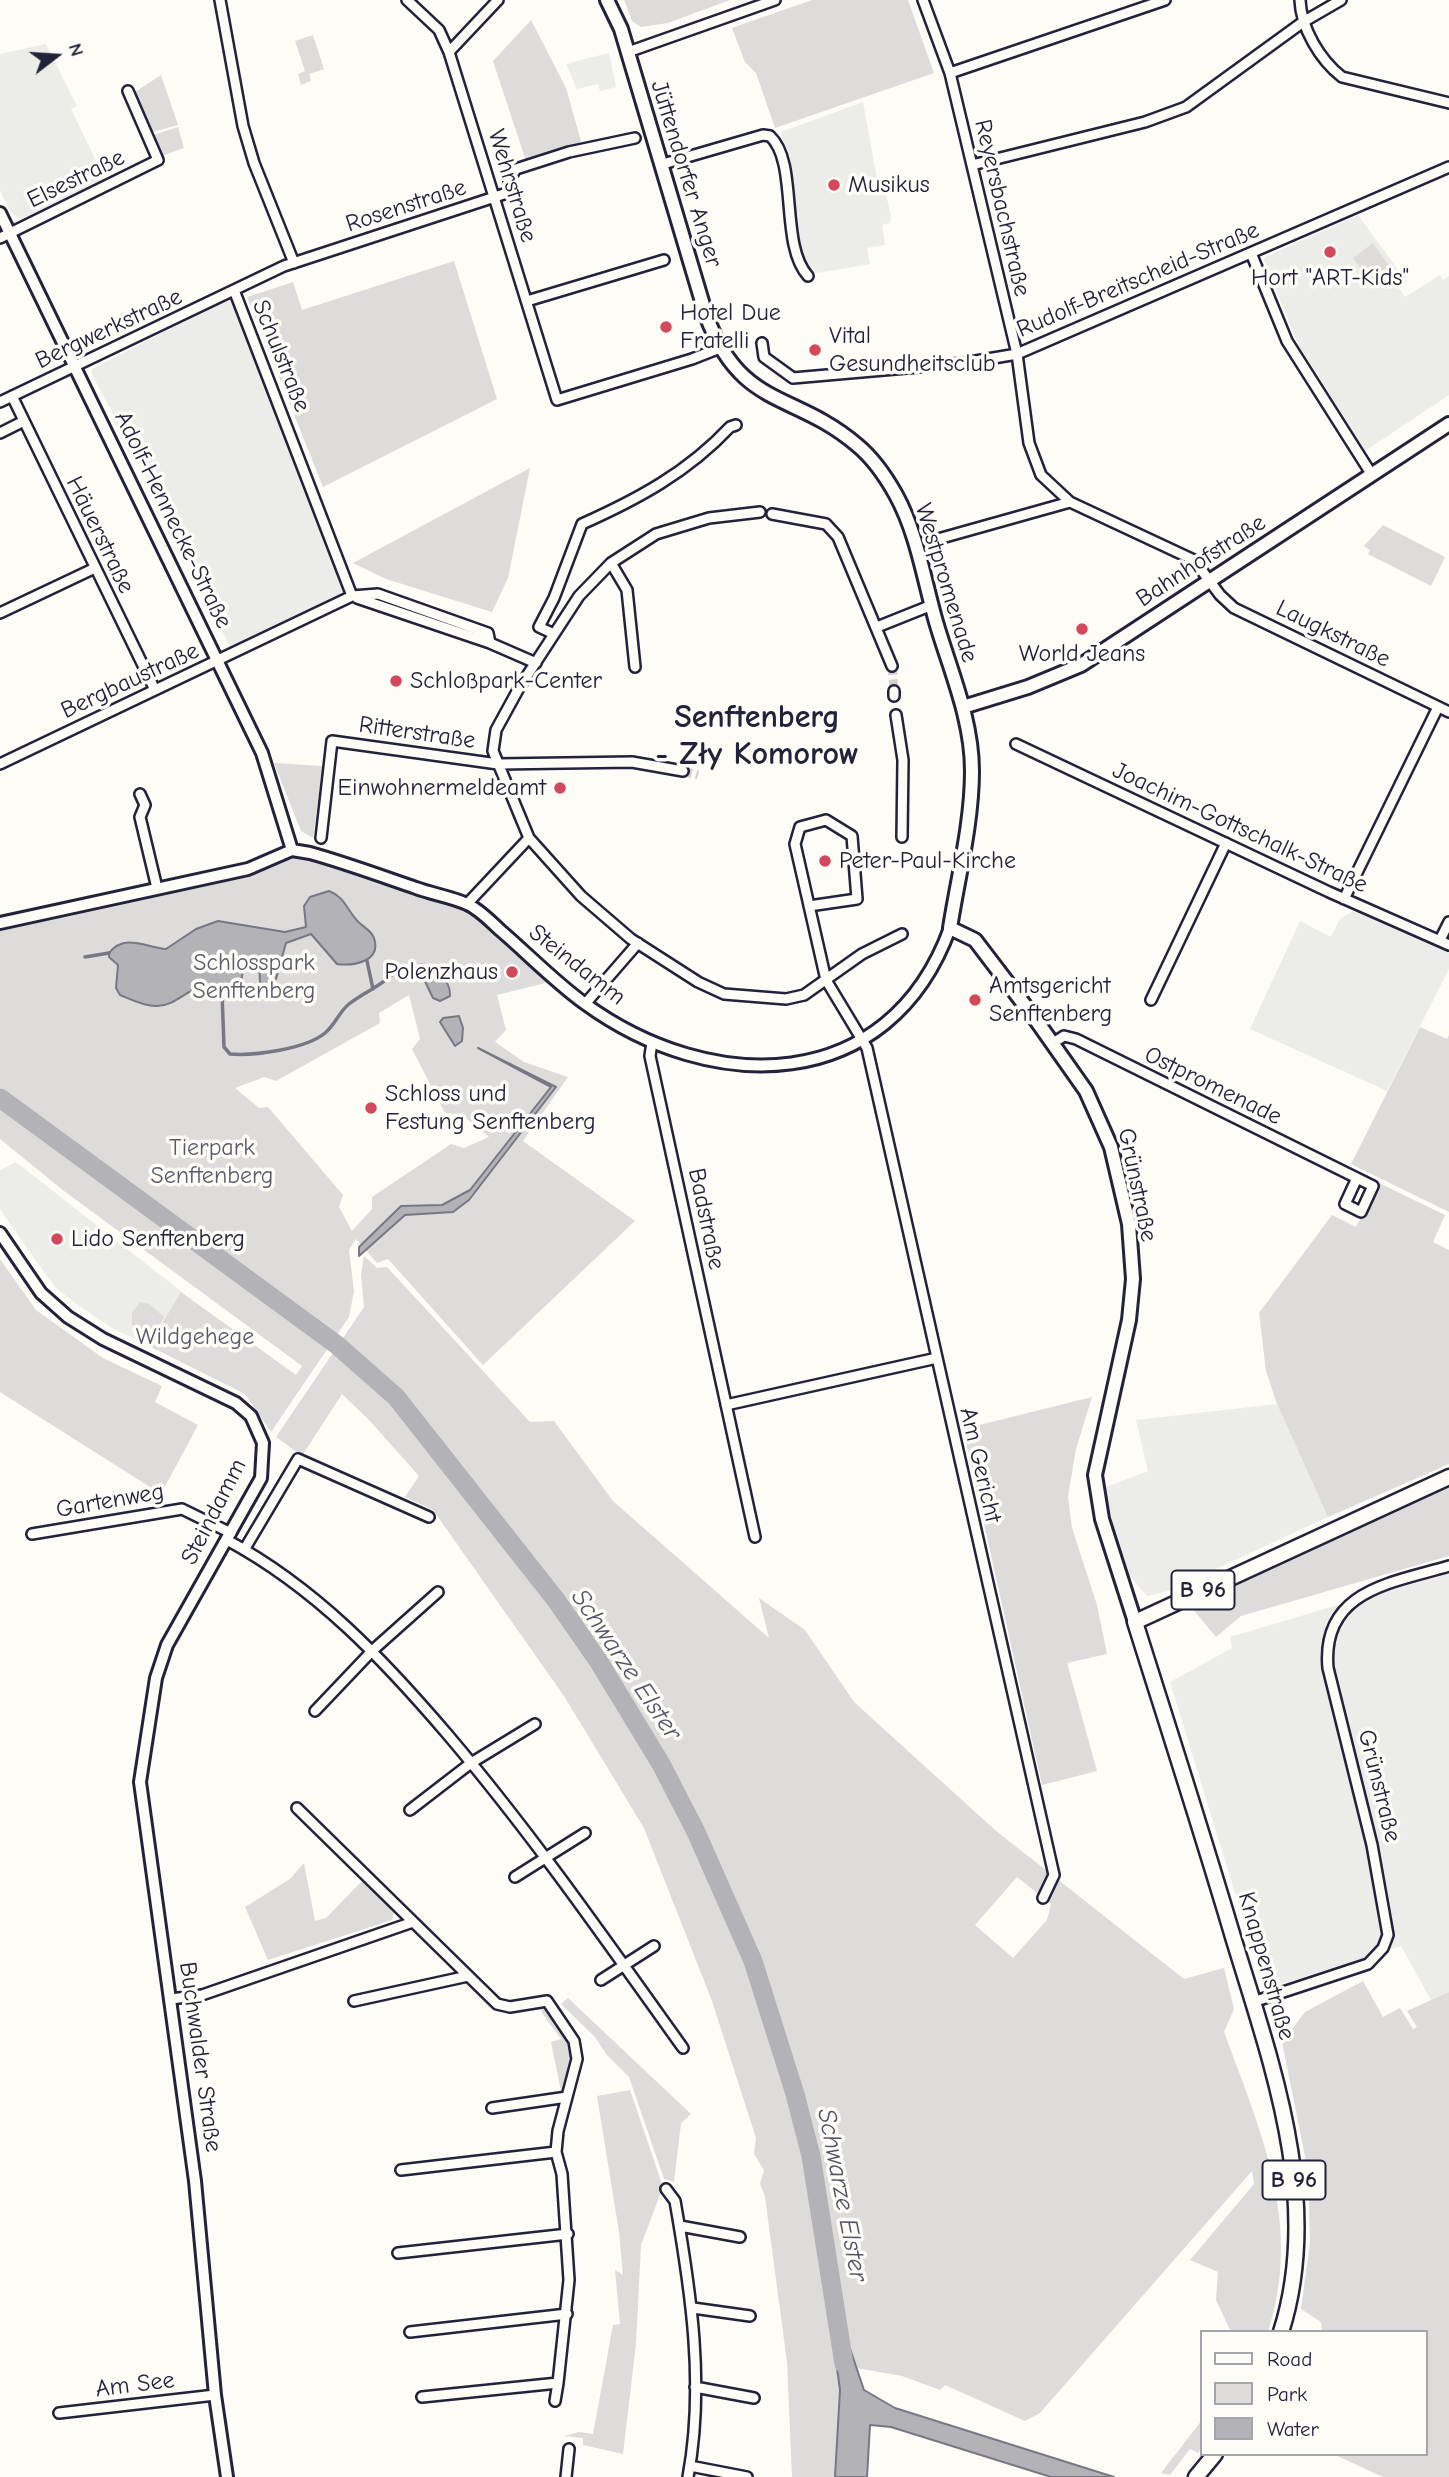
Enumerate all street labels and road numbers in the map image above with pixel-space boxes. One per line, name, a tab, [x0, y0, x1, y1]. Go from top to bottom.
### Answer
street label: Jüttendorfer Anger	[644, 77, 728, 271]
street label: Reyersbachstraße	[968, 117, 1036, 299]
street label: Wehrstraße	[481, 126, 543, 246]
street label: Elsestraße	[23, 143, 129, 215]
street label: Rosenstraße	[342, 173, 470, 239]
street label: Rudolf-Breitscheid-Straße	[1012, 216, 1264, 344]
street label: Bergwerkstraße	[31, 282, 187, 376]
street label: Schulstraße	[246, 296, 316, 416]
street label: Adolf-Hennecke-Straße	[108, 407, 238, 633]
street label: Häuerstraße	[59, 472, 141, 598]
street label: Westpromenade	[908, 500, 984, 666]
street label: Bahnhofstraße	[1131, 508, 1271, 614]
street label: Laugkstraße	[1271, 594, 1395, 674]
street label: Bergbaustraße	[56, 636, 204, 726]
street label: Ritterstraße	[357, 711, 477, 755]
street label: Joachim-Gottschalk-Straße	[1108, 756, 1372, 900]
street label: Steindamm	[523, 918, 631, 1012]
street label: Ostpromenade	[1140, 1040, 1286, 1132]
street label: Grünstraße	[1111, 1126, 1163, 1244]
street label: Badstraße	[681, 1166, 731, 1272]
street label: Am Gericht	[953, 1405, 1007, 1525]
street label: Steindamm	[175, 1454, 253, 1570]
street label: Gartenweg	[54, 1477, 166, 1525]
road number: B 96	[1172, 1570, 1234, 1610]
street label: Grünstraße	[1351, 1727, 1407, 1845]
street label: Knappenstraße	[1231, 1889, 1301, 2043]
street label: Buchwalder Straße	[172, 1960, 228, 2154]
road number: B 96	[1262, 2160, 1326, 2200]
street label: Am See	[94, 2366, 176, 2404]

